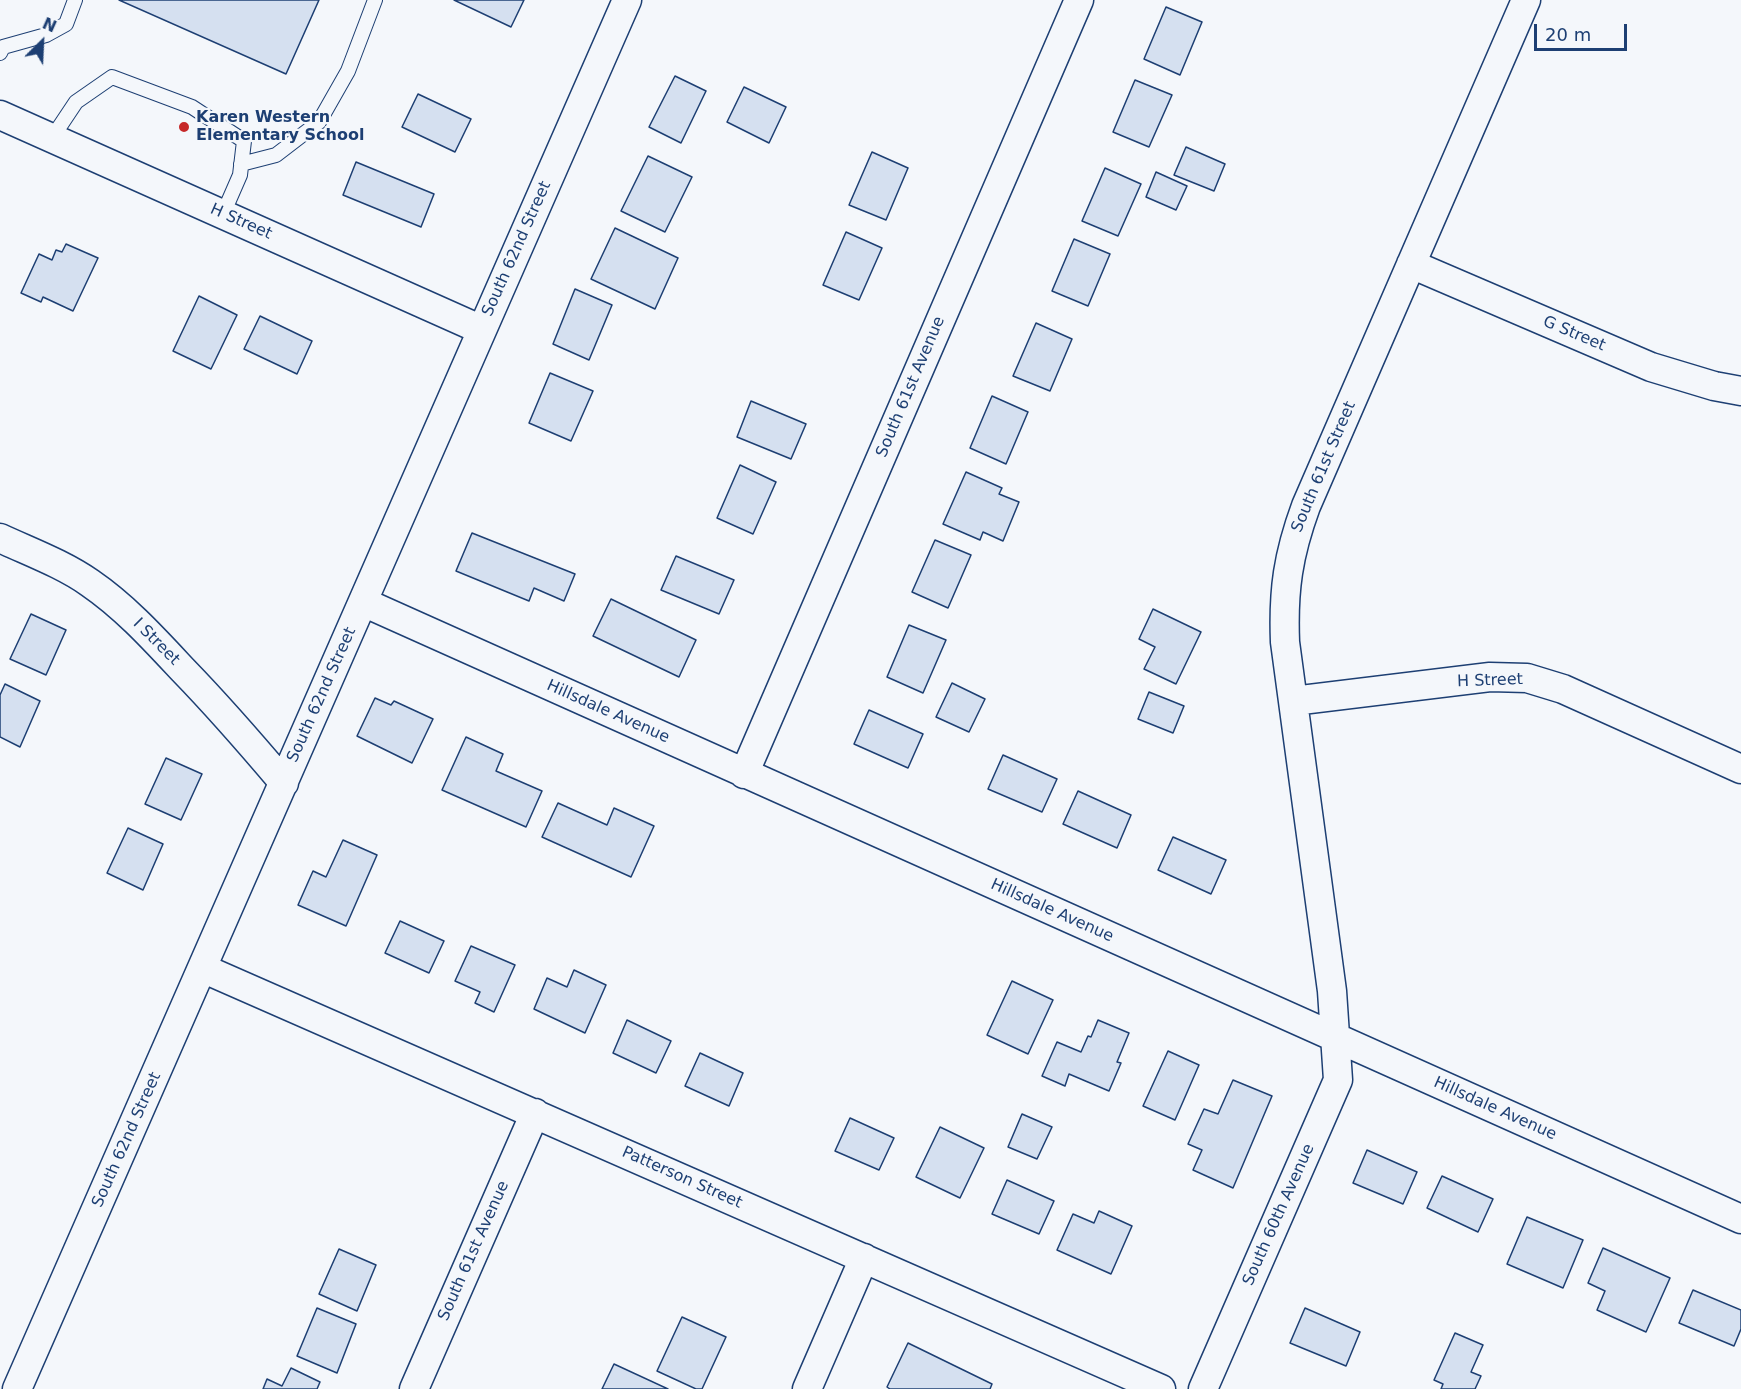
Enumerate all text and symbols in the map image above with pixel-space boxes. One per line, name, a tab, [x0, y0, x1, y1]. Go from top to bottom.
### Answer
north arrow	[12, 12, 72, 72]
scale bar	[1537, 12, 1630, 50]
text: N	[40, 14, 59, 36]
text: 20 m	[1545, 24, 1591, 45]
place label: Karen Western Elementary School	[196, 108, 364, 146]
marker: Karen Western Elementary School	[177, 120, 191, 134]
street label: South 62nd Street	[479, 178, 555, 320]
street label: H Street	[207, 200, 275, 244]
street label: G Street	[1540, 312, 1608, 356]
street label: South 61st Avenue	[873, 314, 949, 460]
street label: South 61st Street	[1288, 399, 1360, 535]
street label: I Street	[129, 615, 183, 669]
street label: South 62nd Street	[284, 624, 360, 766]
street label: H Street	[1457, 670, 1523, 692]
street label: Hillsdale Avenue	[544, 676, 672, 748]
street label: Hillsdale Avenue	[988, 875, 1116, 947]
street label: South 62nd Street	[89, 1069, 165, 1211]
street label: Hillsdale Avenue	[1431, 1073, 1559, 1145]
street label: South 60th Avenue	[1239, 1141, 1319, 1289]
street label: Patterson Street	[619, 1143, 745, 1213]
street label: South 61st Avenue	[435, 1178, 513, 1324]

